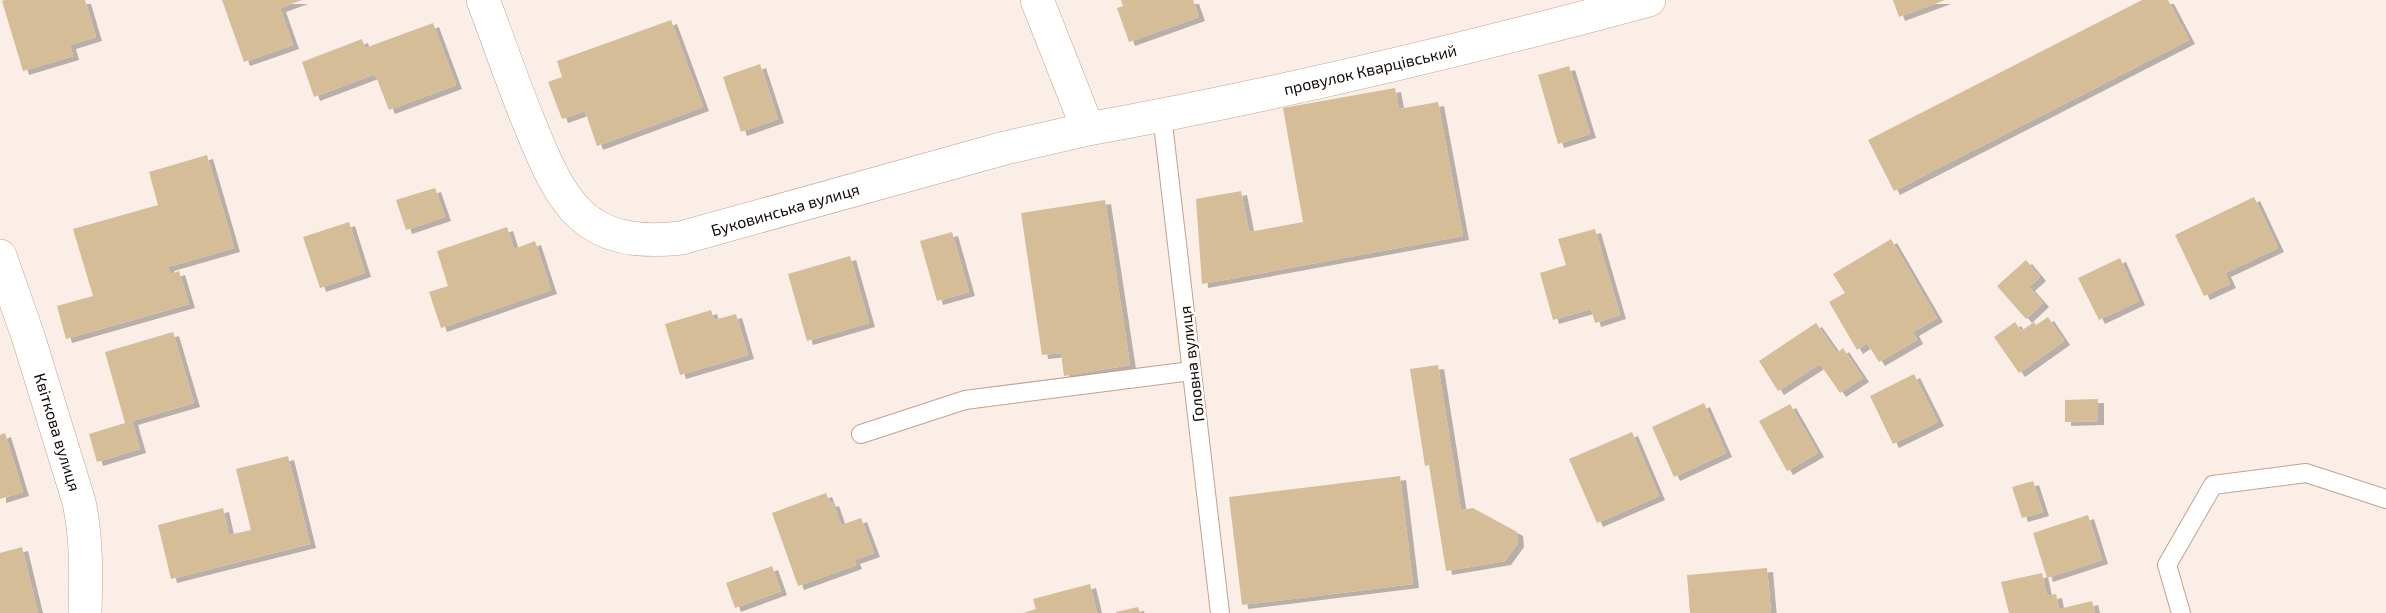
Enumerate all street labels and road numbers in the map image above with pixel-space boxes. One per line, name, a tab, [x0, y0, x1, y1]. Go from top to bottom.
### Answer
street label: провулок Кварцівський	[1282, 40, 1459, 99]
street label: Буковинська вулиця	[709, 179, 862, 240]
street label: Головна вулиця	[1174, 305, 1209, 423]
street label: Квіткова вулиця	[30, 371, 85, 494]

